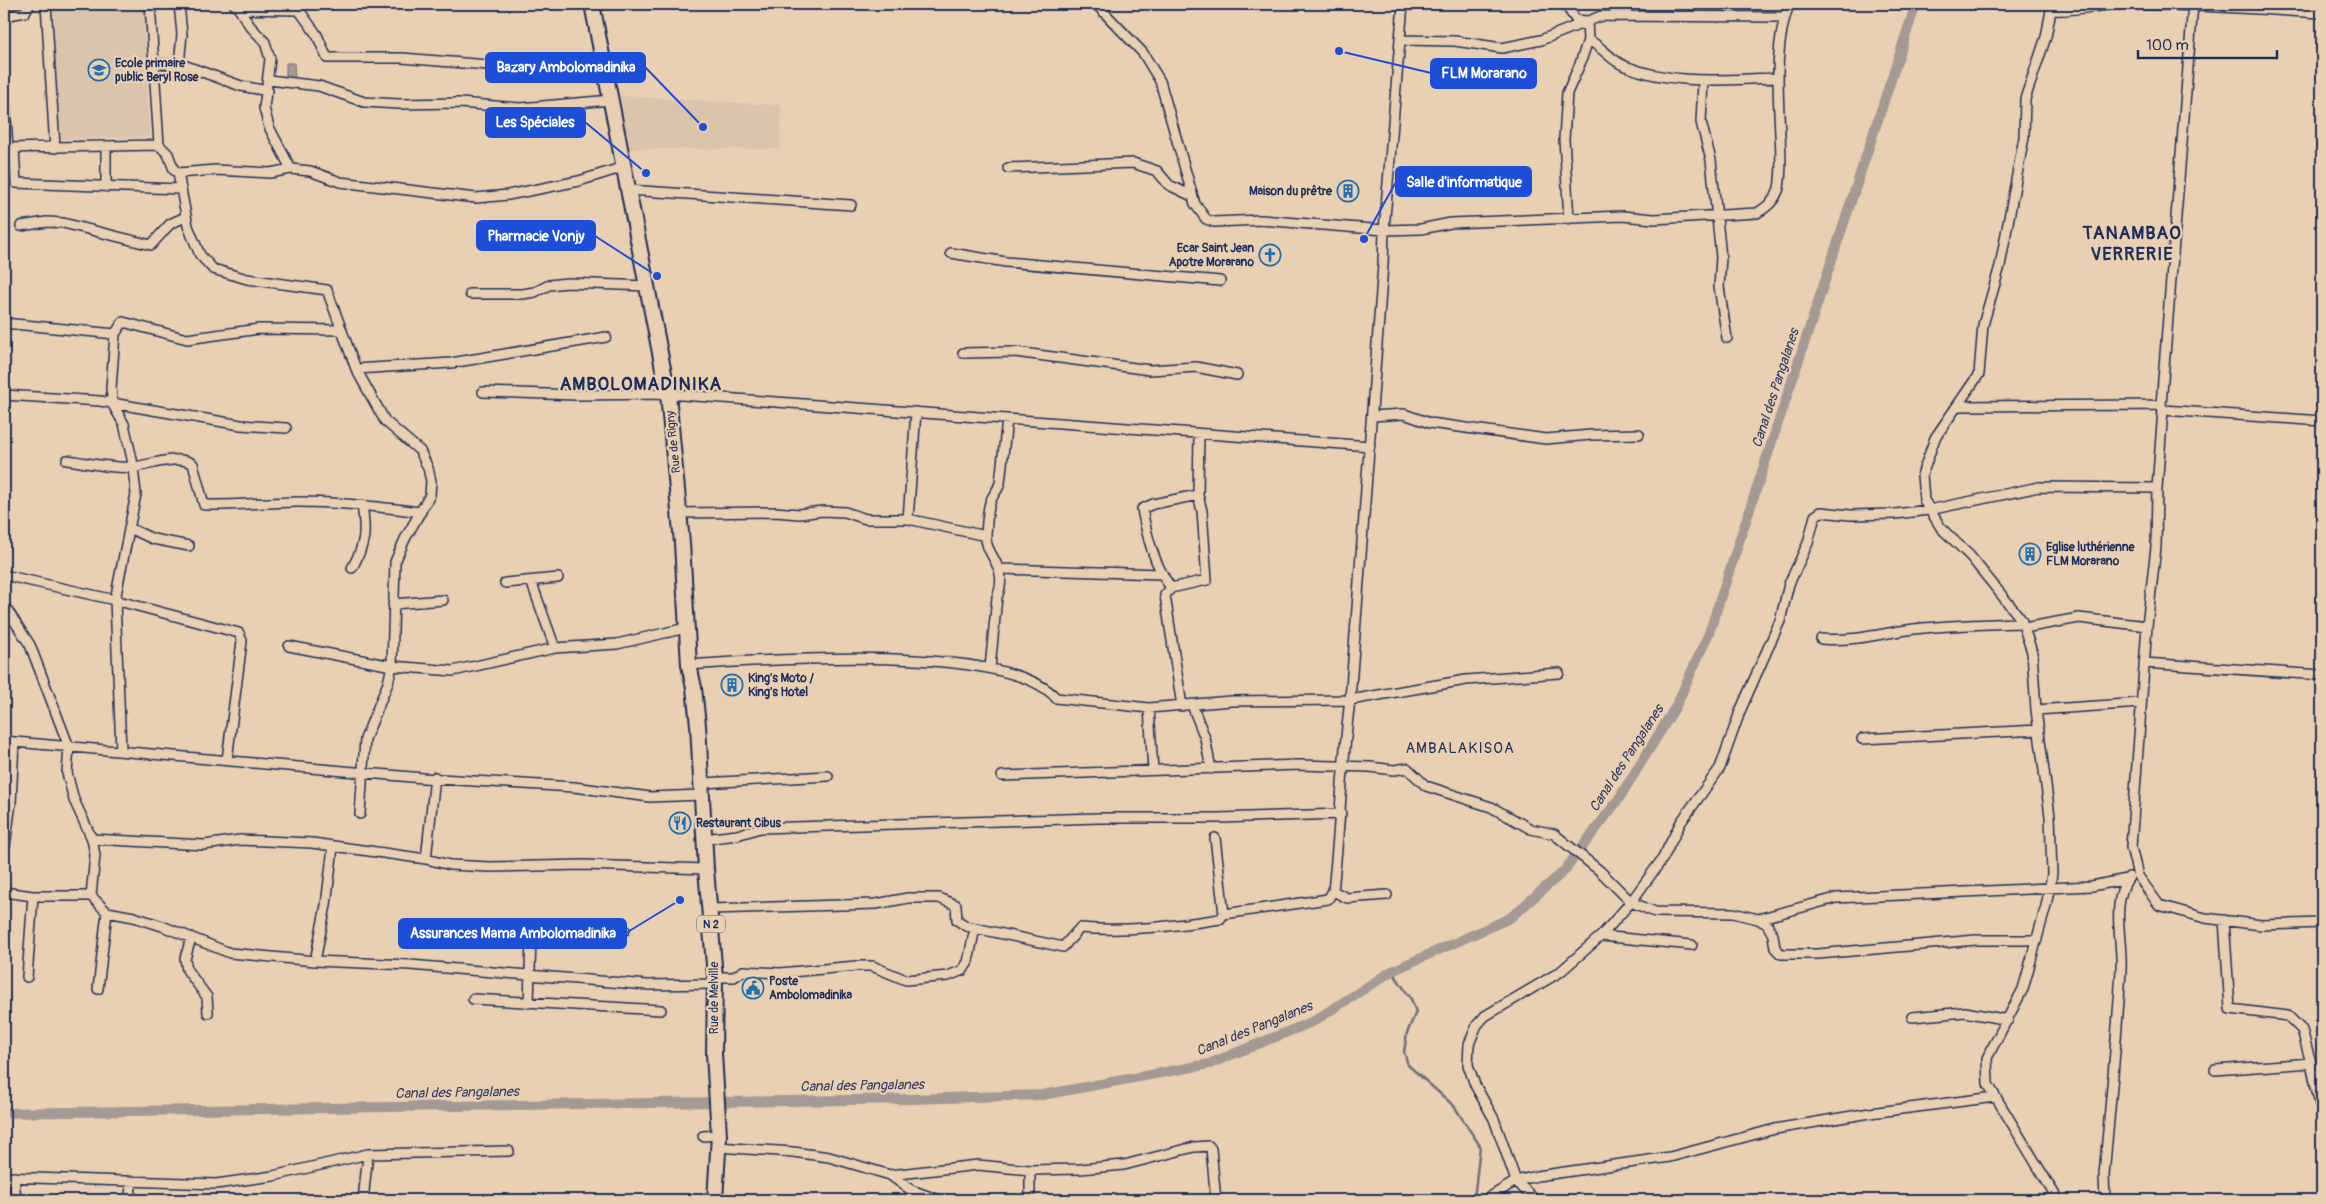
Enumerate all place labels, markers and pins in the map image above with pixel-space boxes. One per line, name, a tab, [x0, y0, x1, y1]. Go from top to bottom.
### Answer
callout: Bazary Ambolomadinika	[486, 53, 645, 82]
place label: Ecole primaire public Beryl Rose	[115, 56, 200, 85]
school or university icon: Ecole primaire public Beryl Rose	[87, 58, 111, 82]
callout: FLM Morarano	[1431, 59, 1536, 88]
callout: Les Spéciales	[486, 108, 585, 137]
callout: Salle d'informatique	[1396, 167, 1531, 196]
building icon: Maison du prêtre	[1336, 179, 1360, 203]
place label: Maison du prêtre	[1249, 184, 1333, 199]
callout: Pharmacie Vonjy	[477, 221, 595, 250]
place label: Ecar Saint Jean Apotre Morarano	[1169, 241, 1255, 270]
church icon: Ecar Saint Jean Apotre Morarano	[1258, 243, 1282, 267]
place label: Eglise luthérienne FLM Morarano	[2046, 540, 2136, 569]
building icon: Eglise luthérienne FLM Morarano	[2018, 542, 2042, 566]
place label: King's Moto / King's Hotel	[748, 671, 814, 700]
building icon: King's Moto / King's Hotel	[720, 673, 744, 697]
restaurant icon: Restaurant Cibus	[668, 811, 692, 835]
place label: Restaurant Cibus	[696, 816, 782, 831]
callout: Assurances Mama Ambolomadinika	[399, 919, 626, 948]
place label: Poste Ambolomadinika	[769, 974, 853, 1003]
public building icon: Poste Ambolomadinika	[741, 976, 765, 1000]

